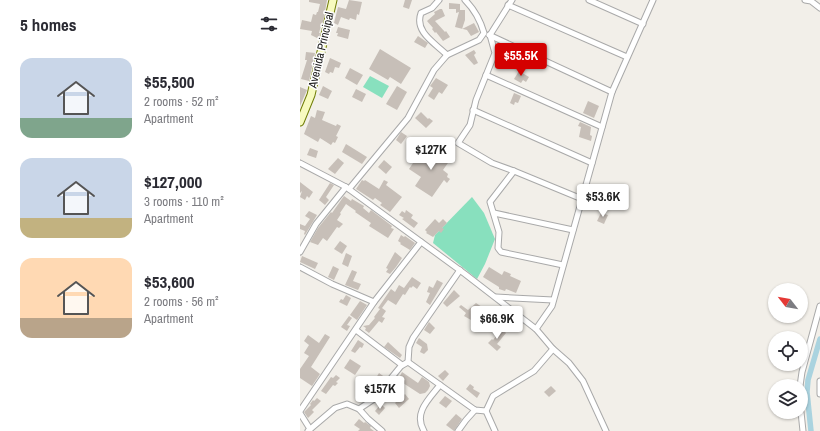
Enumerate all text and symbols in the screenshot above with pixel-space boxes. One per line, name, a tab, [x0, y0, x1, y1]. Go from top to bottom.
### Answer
street label: Avenida Principal	[304, 10, 338, 91]
text: 5 homes	[20, 13, 77, 36]
icon: filters	[258, 13, 280, 35]
pin: $55.5K	[488, 43, 554, 77]
text: $55.5K	[504, 47, 538, 64]
text: $55,500	[144, 70, 194, 93]
icon: home	[52, 74, 100, 122]
text: 2 rooms · 52 m²	[144, 93, 219, 110]
text: Apartment	[144, 110, 193, 127]
pin: $127K	[403, 137, 459, 171]
text: $127K	[415, 141, 447, 158]
text: $127,000	[144, 170, 202, 193]
icon: home	[52, 174, 100, 222]
pin: $53.6K	[570, 184, 636, 218]
text: $53.6K	[586, 188, 620, 205]
text: 3 rooms · 110 m²	[144, 193, 224, 210]
text: Apartment	[144, 210, 193, 227]
text: $53,600	[144, 270, 194, 293]
icon: home	[52, 274, 100, 322]
north arrow	[768, 283, 808, 323]
map controls	[768, 283, 808, 419]
text: 2 rooms · 56 m²	[144, 293, 219, 310]
pin: $66.9K	[464, 306, 530, 340]
text: Apartment	[144, 310, 193, 327]
text: $66.9K	[480, 310, 514, 327]
button: locate	[768, 331, 808, 371]
pin: $157K	[352, 376, 408, 410]
button: layers	[768, 379, 808, 419]
text: $157K	[364, 380, 396, 397]

